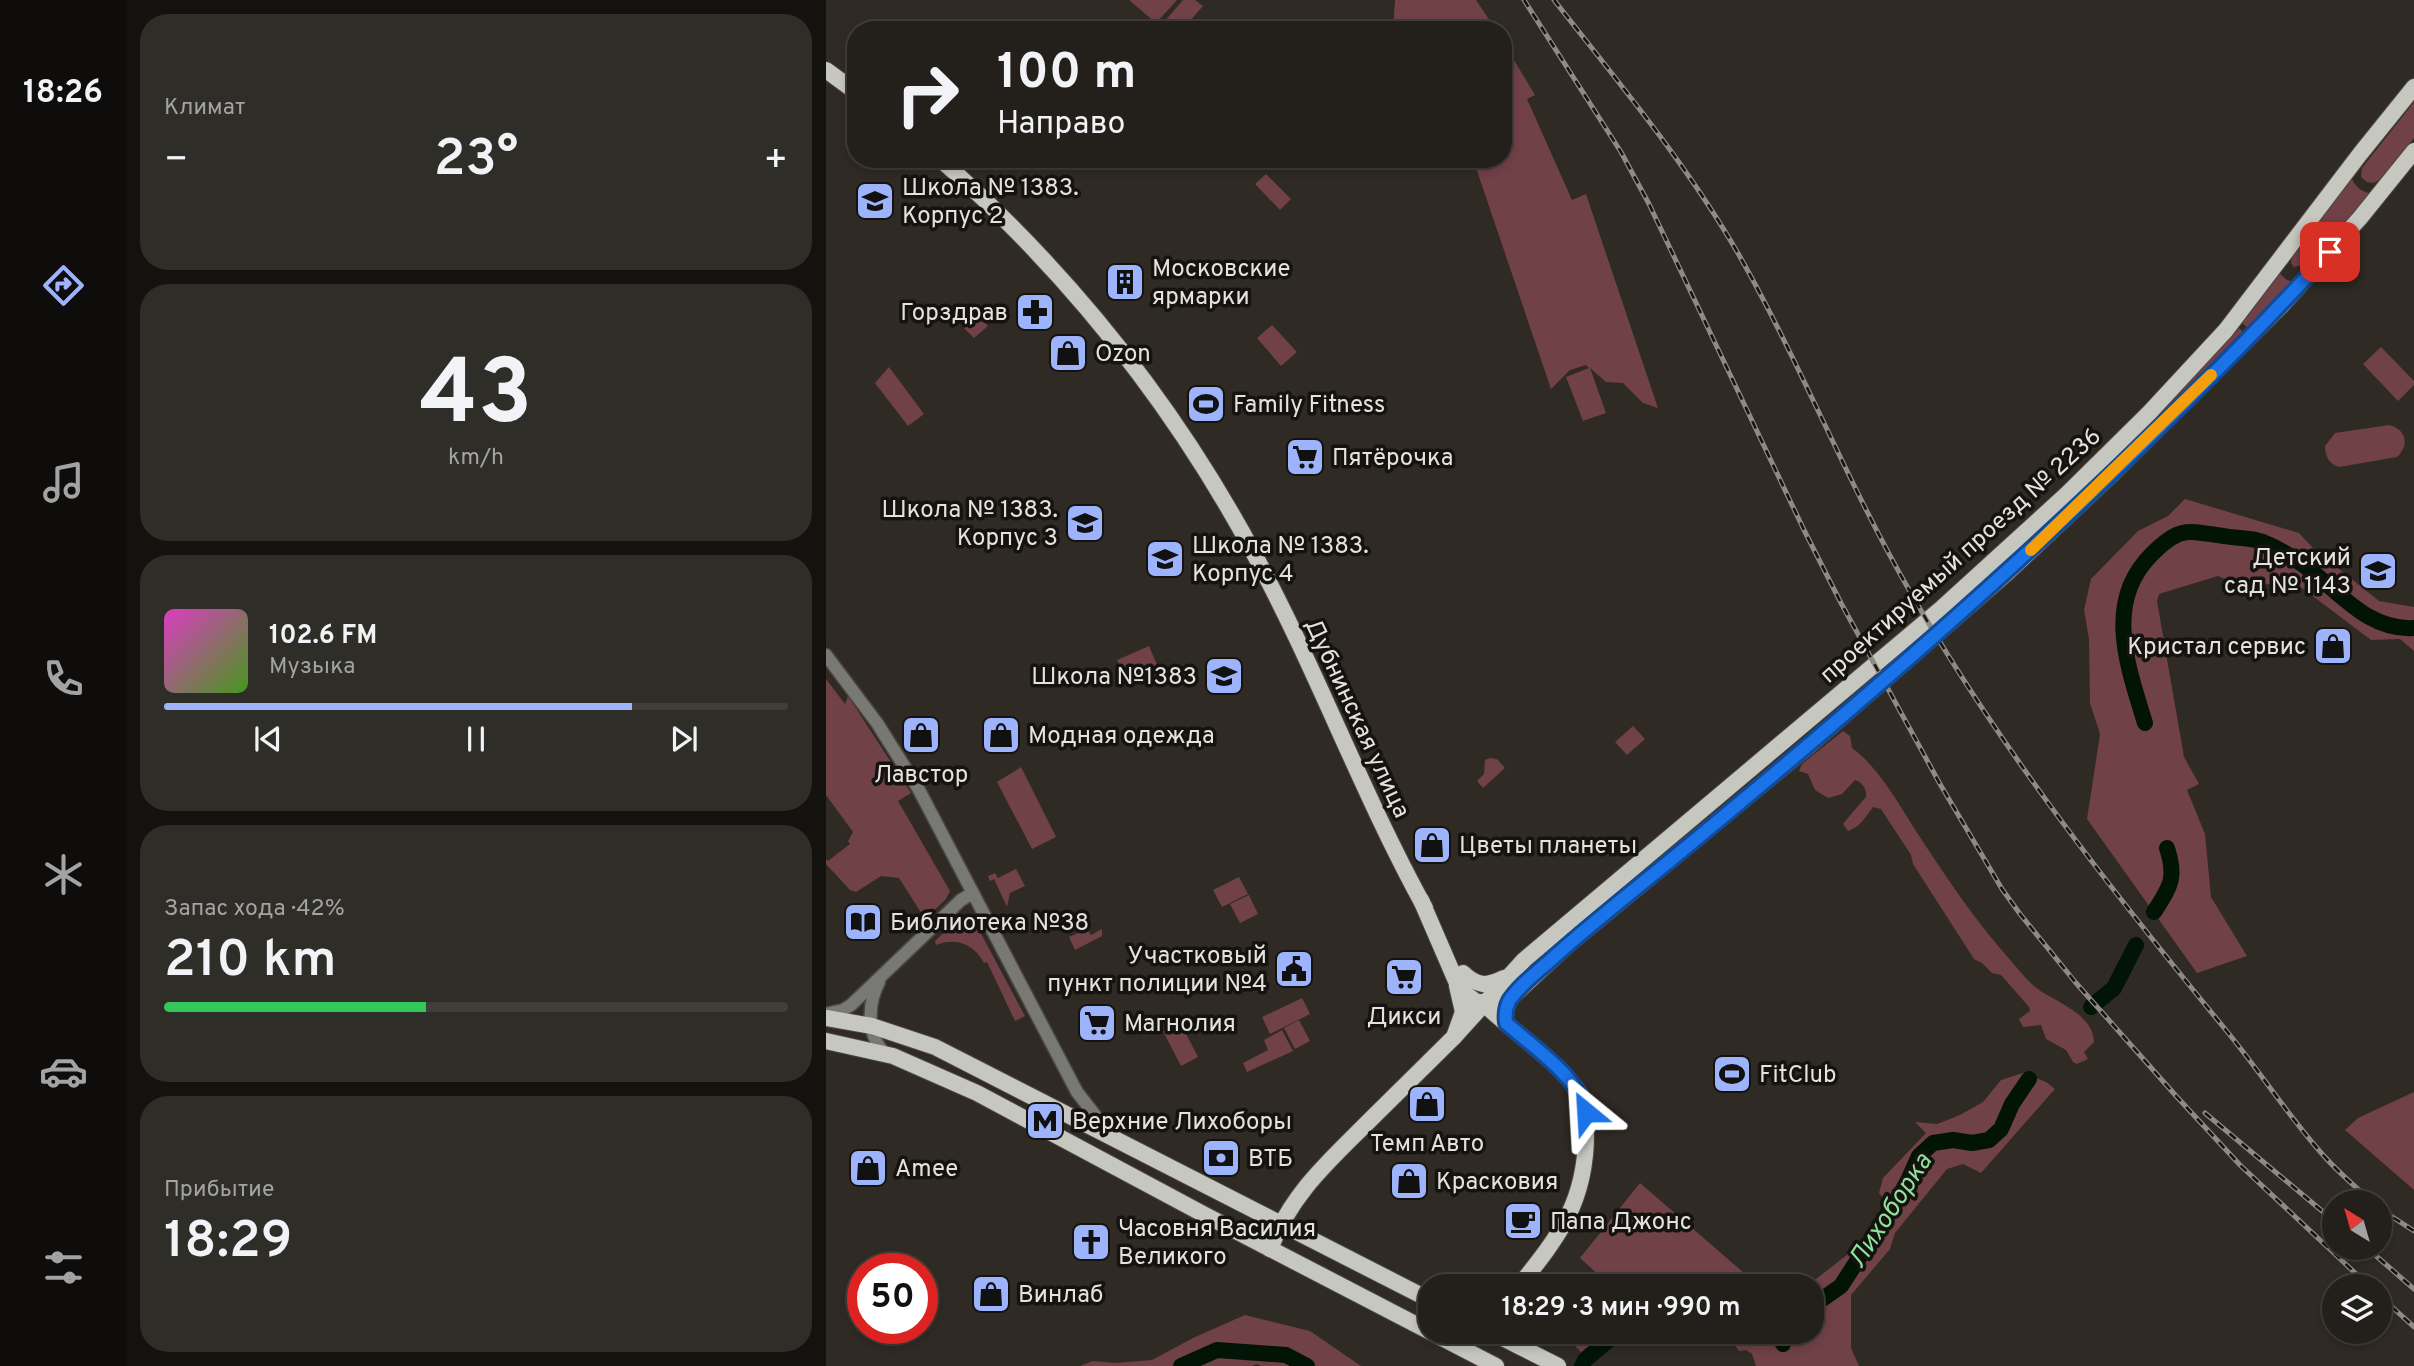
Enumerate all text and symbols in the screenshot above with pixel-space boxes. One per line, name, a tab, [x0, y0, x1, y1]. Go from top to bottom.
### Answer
text: 100 m	[997, 44, 1136, 106]
icon: right	[882, 49, 973, 140]
text: 18:26	[23, 74, 103, 114]
text: Климат	[164, 94, 245, 123]
text: Направо	[997, 105, 1125, 145]
text: 23°	[434, 128, 518, 194]
text: −	[164, 137, 189, 186]
text: +	[763, 137, 788, 186]
place label: Школа № 1383. Корпус 2	[902, 174, 1079, 232]
school or university icon: Школа № 1383. Корпус 2	[854, 180, 896, 222]
pin	[2300, 222, 2360, 282]
icon: arrive	[2311, 233, 2349, 271]
place label: Московские ярмарки	[1152, 255, 1290, 313]
icon: directions	[39, 261, 88, 310]
building icon: Московские ярмарки	[1104, 261, 1146, 303]
pharmacy icon: Горздрав	[1014, 291, 1056, 333]
place label: Горздрав	[900, 299, 1008, 329]
shop icon: Ozon	[1047, 332, 1089, 374]
place label: Ozon	[1095, 340, 1151, 370]
text: 43	[419, 341, 533, 456]
sports icon: Family Fitness	[1185, 383, 1227, 425]
place label: Family Fitness	[1233, 391, 1385, 421]
street label: проектируемый проезд № 2236	[1815, 422, 2108, 691]
supermarket icon: Пятёрочка	[1284, 436, 1326, 478]
text: km/h	[448, 444, 504, 473]
place label: Пятёрочка	[1332, 444, 1453, 474]
icon: music	[39, 458, 88, 507]
place label: Школа № 1383. Корпус 3	[881, 496, 1058, 554]
school or university icon: Школа № 1383. Корпус 3	[1064, 502, 1106, 544]
place label: Школа № 1383. Корпус 4	[1192, 532, 1369, 590]
school or university icon: Школа № 1383. Корпус 4	[1144, 538, 1186, 580]
place label: Детский сад № 1143	[2224, 544, 2351, 602]
school or university icon: Детский сад № 1143	[2357, 550, 2399, 592]
street label: Дубнинская улица	[1297, 614, 1416, 823]
text: 102.6 FM	[269, 620, 377, 653]
shop icon: Кристал сервис	[2312, 625, 2354, 667]
place label: Кристал сервис	[2127, 633, 2306, 663]
text: Музыка	[269, 653, 355, 682]
icon: phone	[39, 654, 88, 703]
school or university icon: Школа №1383	[1203, 655, 1245, 697]
place label: Школа №1383	[1031, 663, 1197, 693]
shop icon: Лавстор	[900, 714, 942, 756]
shop icon: Модная одежда	[980, 714, 1022, 756]
icon: previous	[249, 720, 287, 758]
icon: pause	[457, 720, 495, 758]
icon: next	[665, 720, 703, 758]
place label: Модная одежда	[1028, 722, 1215, 752]
place label: Лавстор	[874, 761, 968, 791]
shop icon: Цветы планеты	[1411, 824, 1453, 866]
place label: Цветы планеты	[1459, 832, 1637, 862]
icon: climate	[39, 850, 88, 899]
text: Запас хода · 42%	[164, 895, 345, 924]
library icon: Библиотека №38	[842, 901, 884, 943]
place label: Библиотека №38	[890, 909, 1089, 939]
text: 210 km	[164, 929, 337, 995]
place label: Участковый пункт полиции №4	[1047, 942, 1267, 1000]
public building icon: Участковый пункт полиции №4	[1273, 948, 1315, 990]
supermarket icon: Дикси	[1383, 956, 1425, 998]
supermarket icon: Магнолия	[1076, 1002, 1118, 1044]
place label: Дикси	[1367, 1003, 1441, 1033]
place label: Магнолия	[1124, 1010, 1236, 1040]
icon: car	[39, 1047, 88, 1096]
sports icon: FitClub	[1711, 1053, 1753, 1095]
place label: FitClub	[1759, 1061, 1836, 1091]
position arrow	[1549, 1075, 1623, 1149]
shop icon: Темп Авто	[1406, 1083, 1448, 1125]
metro station icon: Верхние Лихоборы	[1024, 1100, 1066, 1142]
place label: Верхние Лихоборы	[1072, 1108, 1292, 1138]
place label: Темп Авто	[1370, 1130, 1484, 1160]
bank icon: ВТБ	[1200, 1137, 1242, 1179]
place label: ВТБ	[1248, 1145, 1293, 1175]
shop icon: Amee	[847, 1147, 889, 1189]
water label: Лихоборка	[1842, 1147, 1941, 1275]
place label: Amee	[895, 1155, 958, 1185]
shop icon: Красковия	[1388, 1160, 1430, 1202]
place label: Красковия	[1436, 1168, 1558, 1198]
text: Прибытие	[164, 1176, 274, 1205]
north arrow	[2322, 1190, 2392, 1260]
map controls	[2322, 1190, 2392, 1344]
cafe icon: Папа Джонс	[1502, 1200, 1544, 1242]
place label: Папа Джонс	[1550, 1208, 1692, 1238]
text: 18:29	[164, 1210, 293, 1276]
place label: Часовня Василия Великого	[1118, 1215, 1316, 1273]
church icon: Часовня Василия Великого	[1070, 1221, 1112, 1263]
icon: filters	[39, 1243, 88, 1292]
speed limit sign: 50	[847, 1253, 938, 1344]
shop icon: Винлаб	[970, 1273, 1012, 1315]
button: layers	[2322, 1274, 2392, 1344]
place label: Винлаб	[1018, 1281, 1103, 1311]
text: 18:29 · 3 мин · 990 m	[1501, 1292, 1741, 1325]

